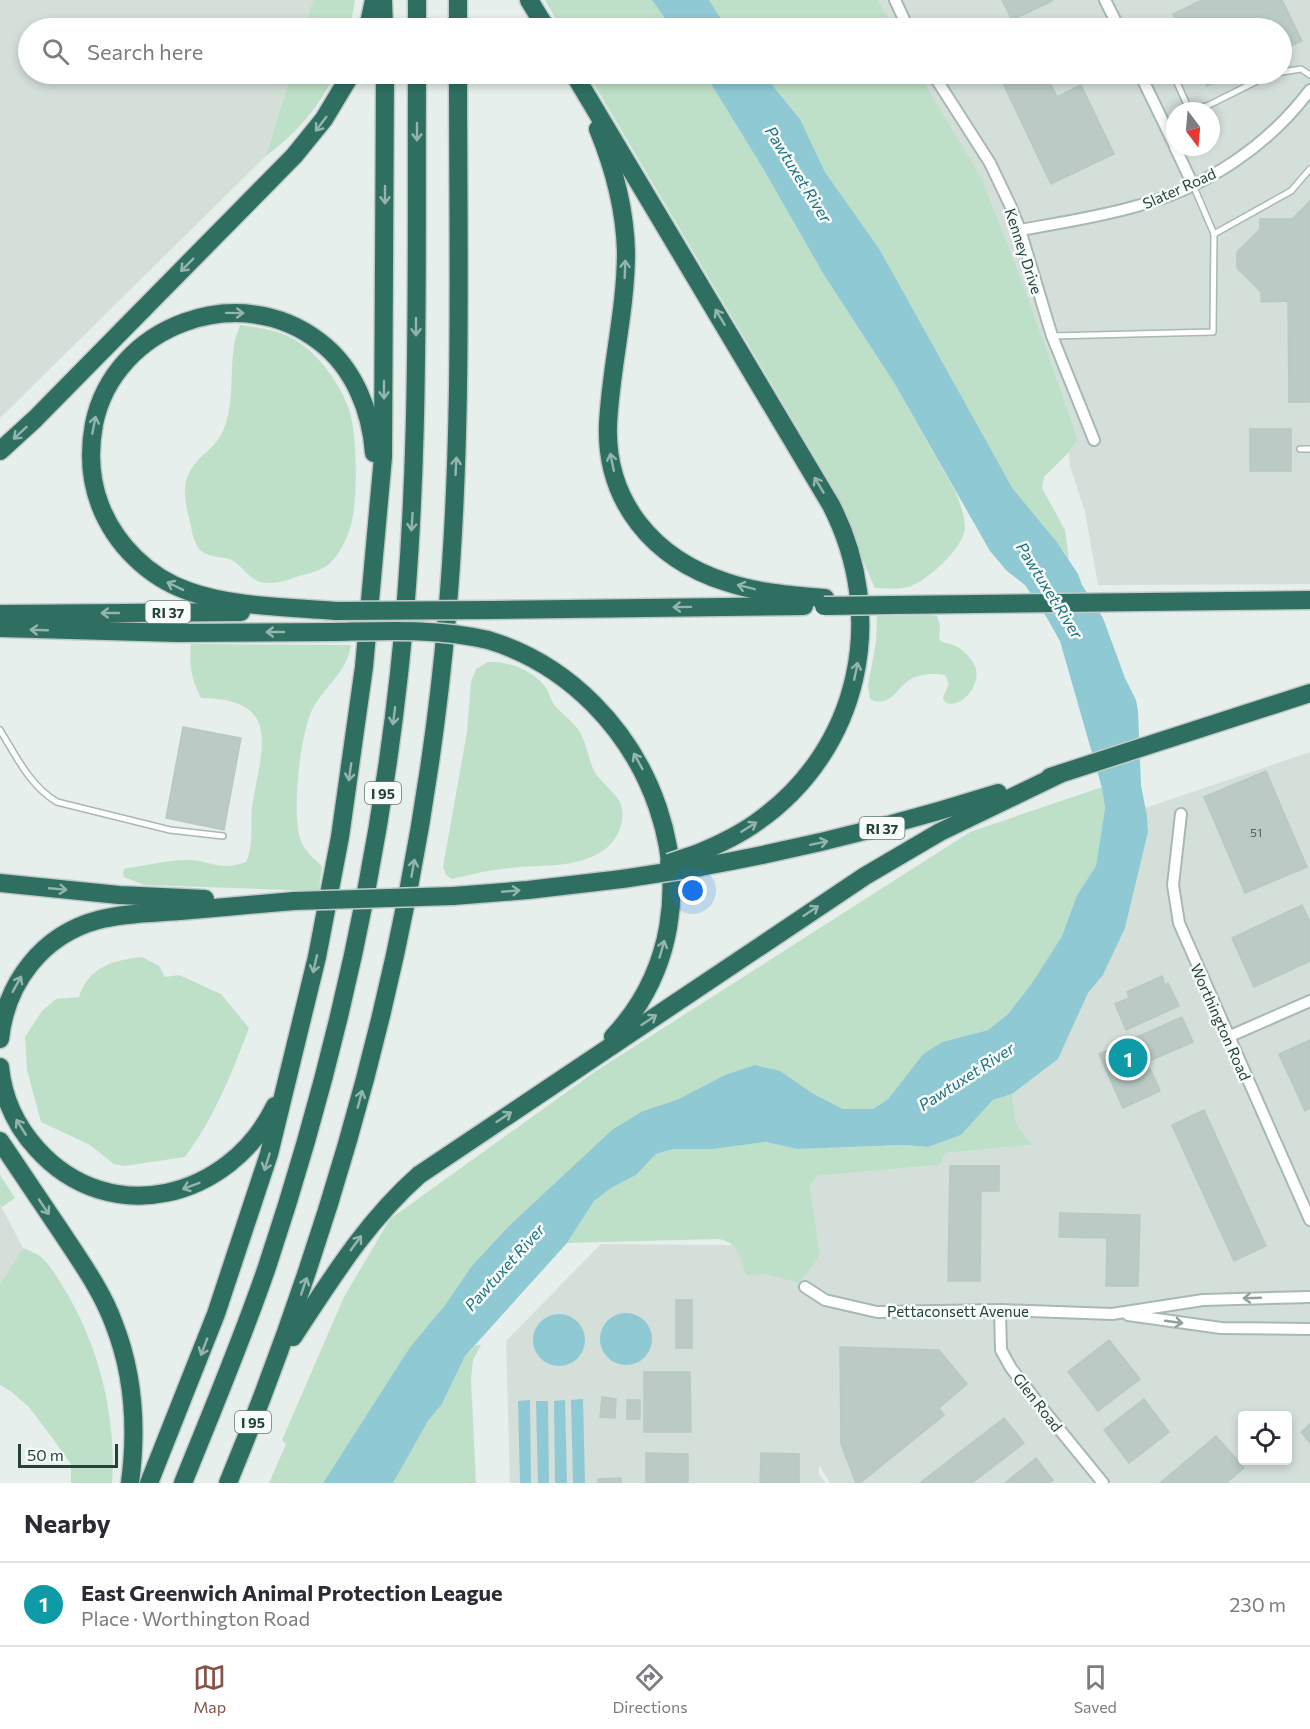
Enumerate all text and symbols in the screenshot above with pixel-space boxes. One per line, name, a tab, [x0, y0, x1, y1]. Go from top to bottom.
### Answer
search box	[18, 18, 1292, 84]
icon: search	[39, 35, 72, 68]
text: Search here	[87, 38, 203, 65]
north arrow	[1166, 102, 1220, 156]
one-way arrow	[315, 115, 327, 131]
one-way arrow	[411, 121, 423, 141]
water label: Pawtuxet River	[762, 122, 837, 226]
street label: Slater Road	[1140, 164, 1218, 212]
one-way arrow	[379, 184, 391, 204]
street label: Kenney Drive	[1002, 206, 1046, 296]
one-way arrow	[180, 258, 194, 273]
one-way arrow	[620, 259, 631, 279]
one-way arrow	[224, 308, 244, 319]
one-way arrow	[713, 309, 725, 326]
one-way arrow	[410, 316, 422, 336]
one-way arrow	[378, 379, 390, 399]
one-way arrow	[89, 415, 100, 435]
one-way arrow	[13, 426, 28, 440]
one-way arrow	[606, 453, 617, 473]
one-way arrow	[451, 456, 462, 476]
one-way arrow	[813, 477, 825, 494]
one-way arrow	[406, 511, 417, 531]
water label: Pawtuxet River	[1013, 538, 1088, 642]
one-way arrow	[167, 579, 185, 591]
one-way arrow	[737, 581, 756, 593]
road number: RI 37	[146, 601, 190, 623]
one-way arrow	[672, 602, 692, 613]
one-way arrow	[100, 607, 120, 619]
one-way arrow	[29, 624, 49, 635]
one-way arrow	[266, 626, 286, 638]
one-way arrow	[851, 662, 862, 681]
one-way arrow	[388, 706, 399, 725]
one-way arrow	[632, 753, 644, 770]
one-way arrow	[345, 762, 356, 781]
road number: I 95	[365, 782, 401, 804]
road number: RI 37	[860, 817, 904, 839]
one-way arrow	[740, 821, 757, 833]
house number: 51	[1250, 825, 1262, 839]
one-way arrow	[809, 837, 828, 849]
one-way arrow	[407, 859, 418, 878]
your location	[678, 876, 707, 905]
one-way arrow	[48, 884, 67, 895]
one-way arrow	[501, 886, 520, 897]
one-way arrow	[802, 905, 819, 917]
one-way arrow	[657, 940, 669, 959]
one-way arrow	[309, 953, 320, 973]
street label: Worthington Road	[1187, 961, 1255, 1083]
one-way arrow	[11, 976, 23, 993]
one-way arrow	[641, 1014, 657, 1026]
pin: 1	[1108, 1036, 1148, 1080]
water label: Pawtuxet River	[915, 1038, 1018, 1114]
one-way arrow	[355, 1090, 367, 1109]
one-way arrow	[495, 1111, 512, 1123]
one-way arrow	[14, 1119, 27, 1136]
one-way arrow	[261, 1152, 272, 1171]
one-way arrow	[182, 1181, 200, 1192]
one-way arrow	[39, 1198, 51, 1215]
water label: Pawtuxet River	[460, 1219, 548, 1314]
one-way arrow	[350, 1235, 363, 1251]
one-way arrow	[299, 1277, 310, 1296]
one-way arrow	[1242, 1292, 1262, 1303]
street label: Pettaconsett Avenue	[887, 1302, 1029, 1320]
one-way arrow	[1163, 1316, 1183, 1327]
one-way arrow	[197, 1337, 208, 1356]
street label: Glen Road	[1010, 1369, 1066, 1435]
road number: I 95	[235, 1411, 271, 1433]
map controls	[1238, 1411, 1292, 1465]
button: locate	[1238, 1411, 1292, 1465]
scale bar	[18, 1441, 118, 1468]
text: 50 m	[27, 1445, 64, 1464]
text: Nearby	[24, 1507, 111, 1538]
text: East Greenwich Animal Protection League	[81, 1579, 503, 1606]
text: 1	[39, 1592, 48, 1616]
text: 230 m	[1229, 1592, 1286, 1616]
text: Place · Worthington Road	[81, 1606, 310, 1630]
tab: Map	[193, 1661, 226, 1716]
tab: Directions	[612, 1661, 687, 1716]
tab: Saved	[1074, 1661, 1117, 1716]

